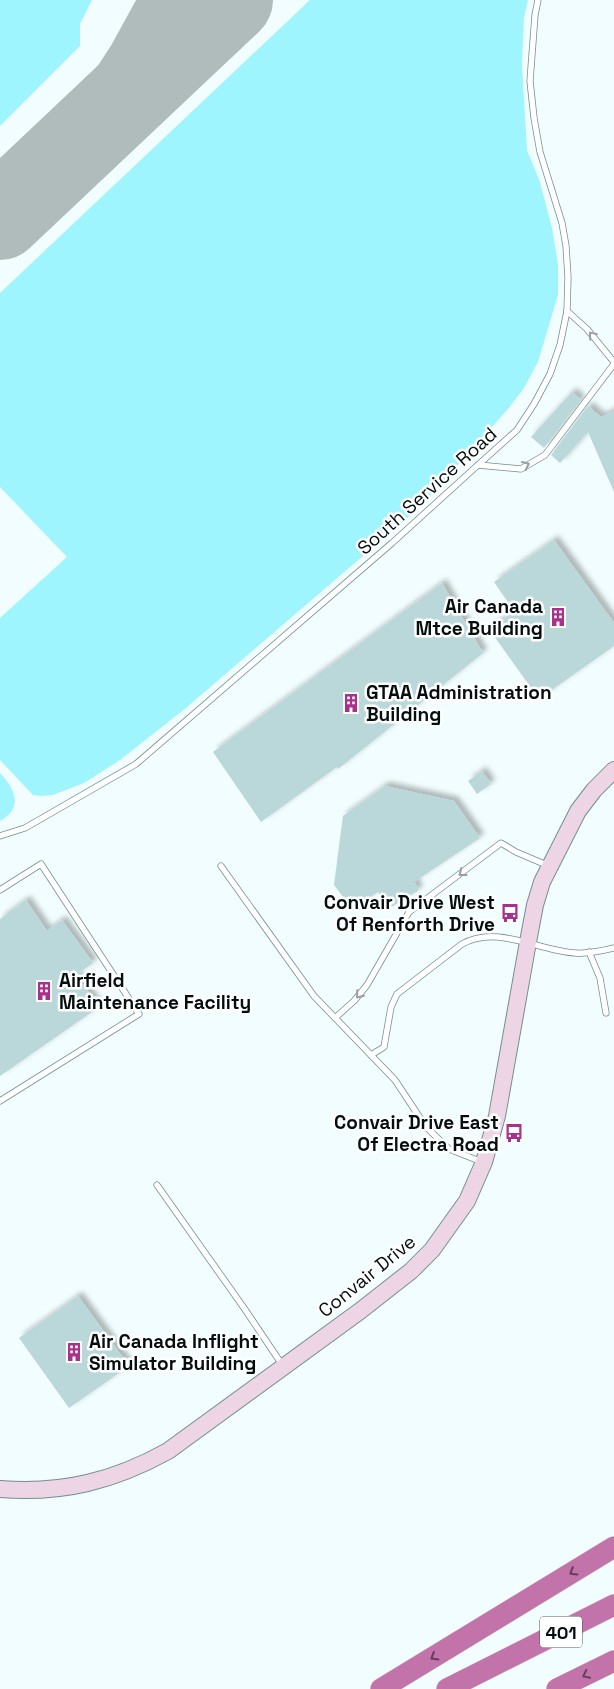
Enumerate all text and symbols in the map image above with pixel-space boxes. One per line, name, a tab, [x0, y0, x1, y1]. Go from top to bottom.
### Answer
one-way arrow	[589, 332, 597, 341]
street label: South Service Road	[352, 422, 502, 560]
one-way arrow	[521, 461, 530, 472]
place label: Air Canada Mtce Building	[416, 594, 543, 641]
building icon: Air Canada Mtce Building	[547, 606, 569, 628]
place label: GTAA Administration Building	[366, 680, 552, 727]
building icon: GTAA Administration Building	[340, 692, 362, 714]
one-way arrow	[459, 867, 468, 875]
place label: Convair Drive West Of Renforth Drive	[324, 890, 495, 937]
bus stop icon: Convair Drive West Of Renforth Drive	[499, 902, 521, 924]
place label: Airfield Maintenance Facility	[59, 968, 251, 1015]
building icon: Airfield Maintenance Facility	[33, 980, 55, 1002]
one-way arrow	[356, 989, 365, 998]
place label: Convair Drive East Of Electra Road	[334, 1110, 499, 1157]
bus stop icon: Convair Drive East Of Electra Road	[503, 1122, 525, 1144]
street label: Convair Drive	[313, 1229, 421, 1323]
place label: Air Canada Inflight Simulator Building	[89, 1329, 259, 1376]
building icon: Air Canada Inflight Simulator Building	[63, 1341, 85, 1363]
one-way arrow	[569, 1566, 578, 1576]
road number: 401	[540, 1616, 582, 1648]
one-way arrow	[430, 1650, 439, 1660]
one-way arrow	[582, 1669, 591, 1679]

